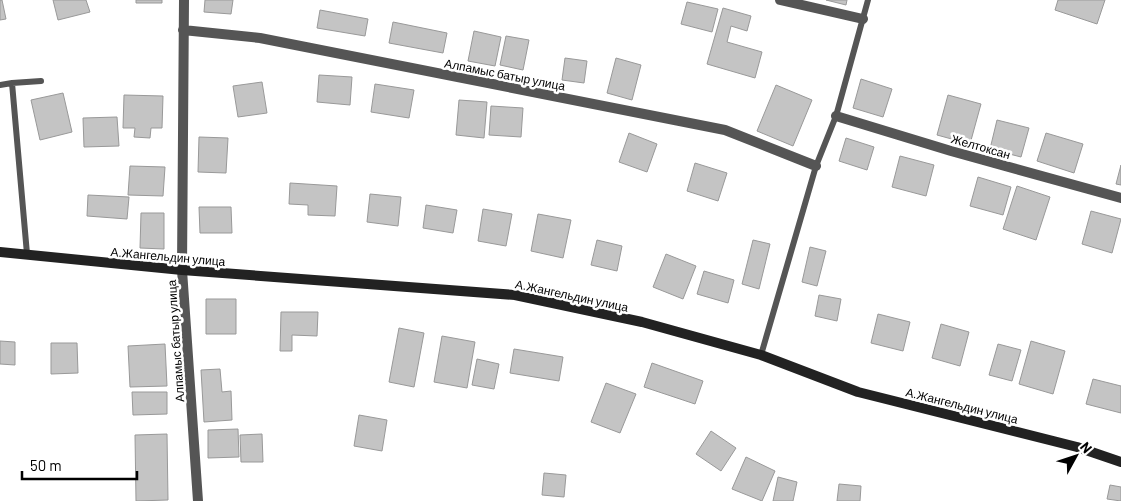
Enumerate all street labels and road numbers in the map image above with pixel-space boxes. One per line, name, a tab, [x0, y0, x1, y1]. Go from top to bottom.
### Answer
street label: Алпамыс батыр улица	[443, 55, 567, 94]
street label: Желтоксан	[950, 131, 1012, 161]
street label: А.Жангельдин улица	[110, 244, 226, 269]
street label: А.Жангельдин улица	[514, 276, 630, 315]
street label: Алпамыс батыр улица	[164, 279, 187, 403]
street label: А.Жангельдин улица	[904, 384, 1020, 427]

